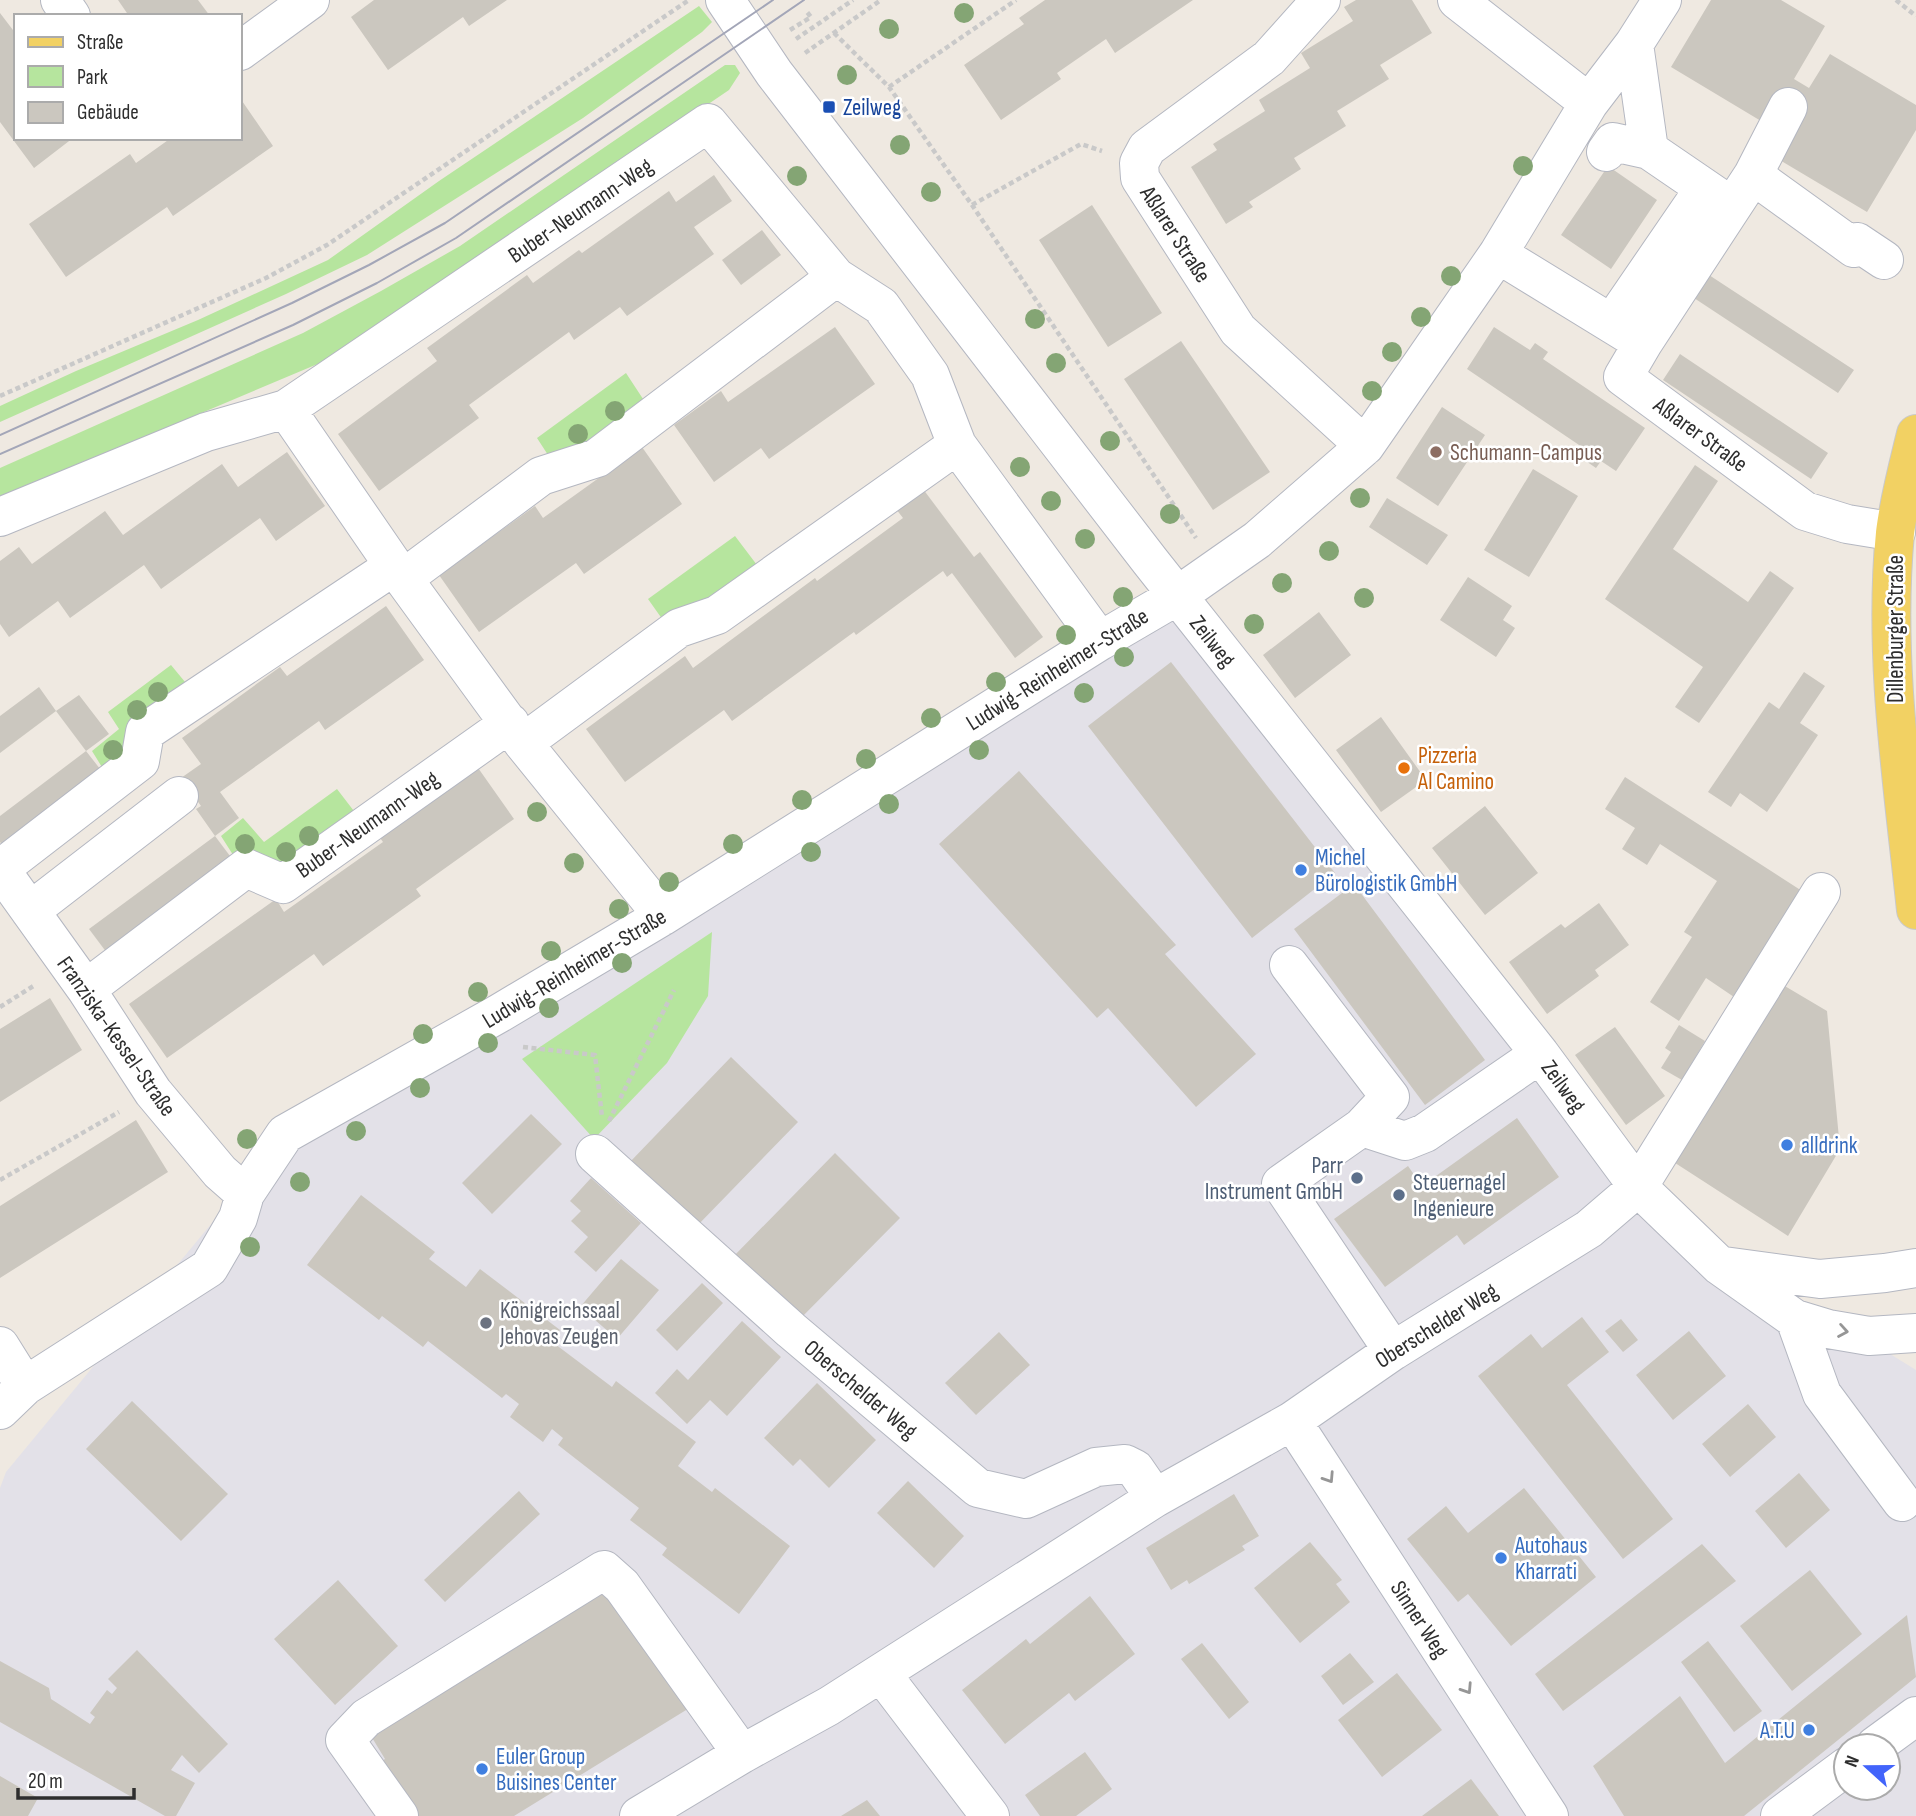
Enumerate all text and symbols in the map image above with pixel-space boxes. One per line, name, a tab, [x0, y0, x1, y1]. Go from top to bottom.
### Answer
legend	[14, 14, 242, 140]
text: Straße	[77, 30, 123, 55]
text: Park	[77, 65, 108, 90]
place label: Zeilweg	[843, 94, 901, 122]
marker: Zeilweg	[821, 99, 837, 115]
text: Gebäude	[77, 100, 139, 125]
street label: Buber-Neumann-Weg	[503, 152, 658, 270]
street label: Aßlarer Straße	[1133, 180, 1217, 288]
street label: Aßlarer Straße	[1647, 391, 1753, 478]
place label: Schumann-Campus	[1450, 439, 1602, 467]
marker: Schumann-Campus	[1428, 444, 1444, 460]
street label: Dillenburger Straße	[1882, 555, 1910, 703]
street label: Ludwig-Reinheimer-Straße	[961, 602, 1154, 737]
street label: Zeilweg	[1183, 610, 1241, 673]
place label: Pizzeria Al Camino	[1417, 742, 1494, 796]
marker: Pizzeria Al Camino	[1396, 760, 1412, 776]
street label: Buber-Neumann-Weg	[291, 765, 445, 885]
place label: Michel Bürologistik GmbH	[1315, 844, 1457, 898]
marker: Michel Bürologistik GmbH	[1293, 862, 1309, 878]
street label: Ludwig-Reinheimer-Straße	[477, 903, 672, 1035]
street label: Franziska-Kessel-Straße	[51, 951, 182, 1122]
street label: Zeilweg	[1535, 1055, 1592, 1118]
place label: alldrink	[1801, 1132, 1858, 1160]
marker: alldrink	[1779, 1137, 1795, 1153]
place label: Parr Instrument GmbH	[1205, 1152, 1343, 1206]
place label: Steuernagel Ingenieure	[1413, 1169, 1506, 1223]
marker: Parr Instrument GmbH	[1349, 1170, 1365, 1186]
marker: Steuernagel Ingenieure	[1391, 1187, 1407, 1203]
street label: Oberschelder Weg	[1370, 1277, 1503, 1375]
place label: Königreichssaal Jehovas Zeugen	[499, 1297, 620, 1351]
marker: Königreichssaal Jehovas Zeugen	[478, 1315, 494, 1331]
one-way arrow	[1837, 1323, 1849, 1338]
street label: Oberschelder Weg	[798, 1334, 923, 1445]
one-way arrow	[1321, 1470, 1333, 1483]
place label: Autohaus Kharrati	[1514, 1532, 1587, 1586]
marker: Autohaus Kharrati	[1493, 1550, 1509, 1566]
street label: Sinner Weg	[1384, 1576, 1454, 1663]
one-way arrow	[1458, 1681, 1471, 1694]
place label: A.T.U	[1759, 1717, 1795, 1745]
marker: A.T.U	[1801, 1722, 1817, 1738]
north arrow	[1832, 1732, 1902, 1802]
place label: Euler Group Buisines Center	[496, 1743, 617, 1797]
text: N	[1840, 1753, 1865, 1770]
scale bar	[18, 1756, 133, 1800]
marker: Euler Group Buisines Center	[474, 1761, 490, 1777]
text: 20 m	[28, 1769, 63, 1794]

